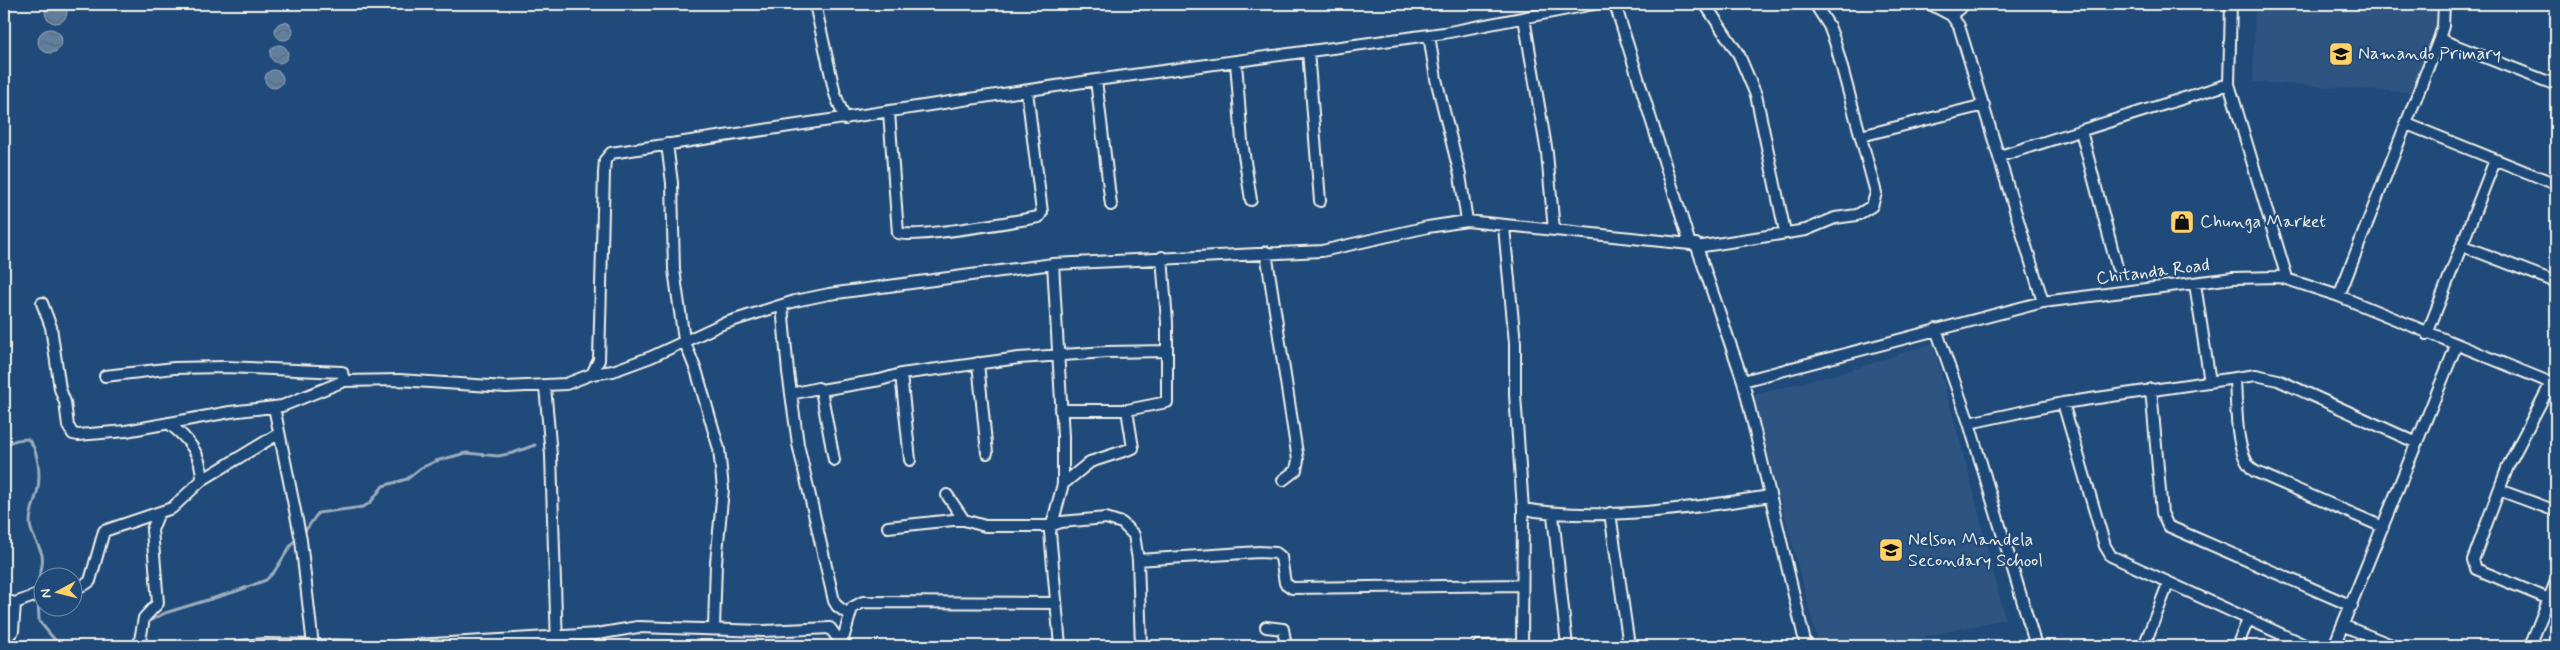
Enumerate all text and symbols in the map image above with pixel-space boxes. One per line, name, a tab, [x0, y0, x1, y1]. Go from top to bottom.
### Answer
school or university icon: Namando Primary	[2328, 41, 2354, 67]
place label: Namando Primary	[2358, 42, 2501, 66]
shop icon: Chunga Market	[2169, 209, 2195, 235]
place label: Chunga Market	[2200, 210, 2326, 234]
street label: Chitanda Road	[2095, 253, 2211, 291]
place label: Nelson Mandela Secondary School	[1908, 528, 2043, 573]
school or university icon: Nelson Mandela Secondary School	[1878, 537, 1904, 563]
north arrow	[32, 568, 82, 618]
text: N	[37, 588, 56, 599]

